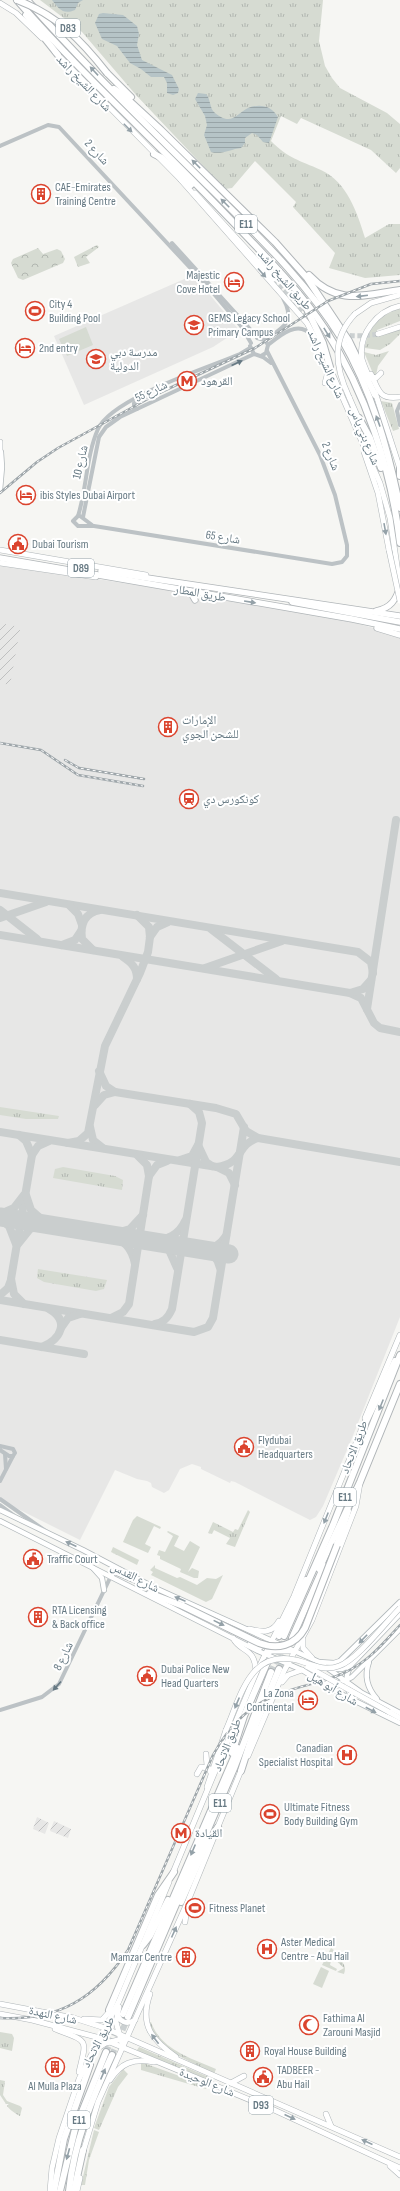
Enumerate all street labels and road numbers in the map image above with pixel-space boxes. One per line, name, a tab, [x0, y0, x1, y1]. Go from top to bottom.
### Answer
road number: D83	[56, 19, 80, 37]
street label: شارع الشيخ راشد	[53, 52, 115, 115]
street label: شارع 2	[81, 136, 112, 168]
road number: E11	[235, 215, 257, 233]
street label: طريق الشيخ راشد	[254, 247, 315, 314]
street label: شارع الشيخ راشد	[304, 328, 347, 401]
street label: شارع 55	[132, 377, 170, 406]
street label: شارع بني ياس	[344, 405, 383, 468]
street label: شارع 2	[318, 440, 343, 473]
street label: شارع 10	[69, 444, 92, 481]
street label: شارع 65	[205, 527, 241, 548]
road number: D89	[68, 559, 94, 577]
street label: طريق المطار	[172, 581, 227, 605]
street label: طريق الاتحاد	[337, 1418, 371, 1476]
road number: E11	[334, 1488, 356, 1506]
street label: شارع القدس	[108, 1559, 162, 1596]
street label: شارع 8	[50, 1639, 77, 1673]
street label: شارع أبو هيل	[305, 1668, 361, 1709]
street label: طريق الاتحاد	[210, 1716, 245, 1774]
road number: E11	[209, 1794, 231, 1812]
street label: شارع النهدة	[27, 2003, 78, 2028]
street label: طريق الاتحاد	[79, 2014, 118, 2070]
street label: شارع الوحيدة	[177, 2065, 237, 2100]
road number: D93	[249, 2096, 273, 2114]
road number: E11	[68, 2111, 90, 2129]

